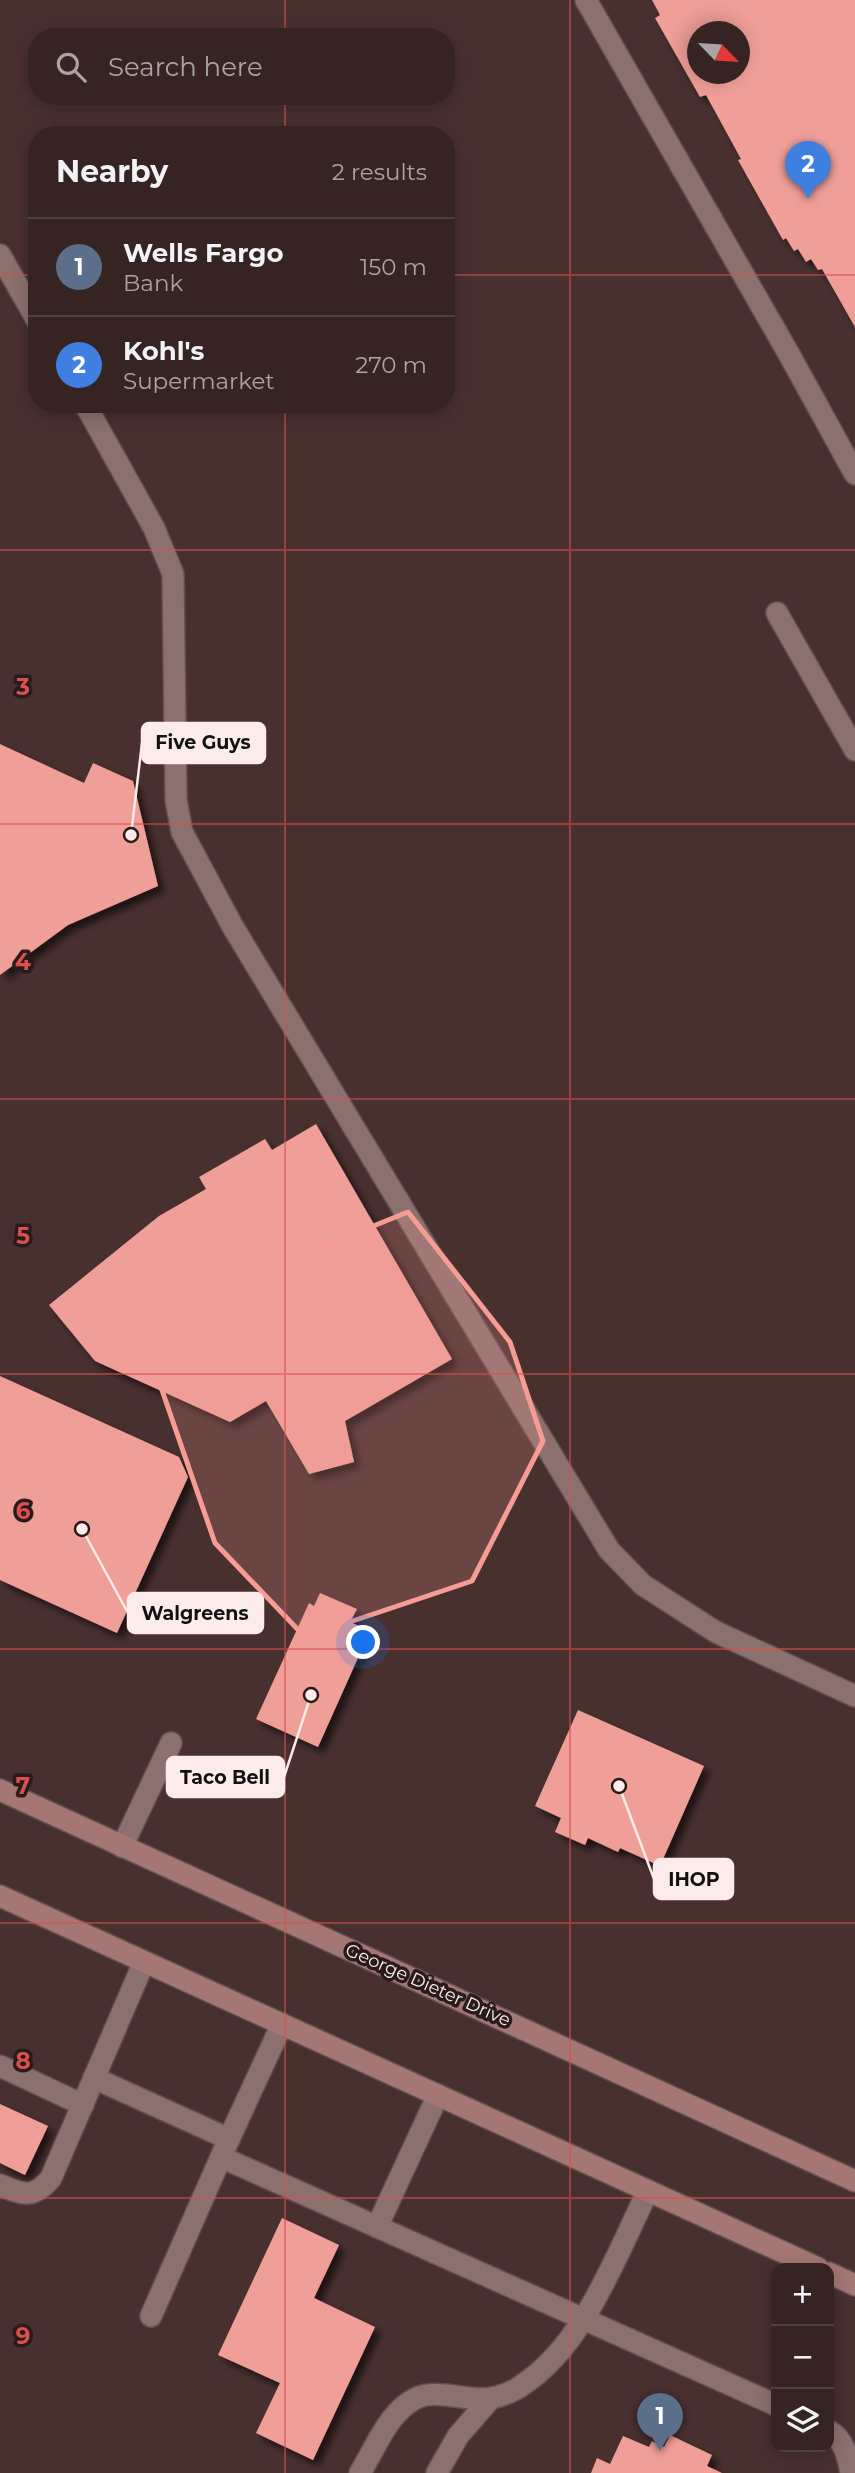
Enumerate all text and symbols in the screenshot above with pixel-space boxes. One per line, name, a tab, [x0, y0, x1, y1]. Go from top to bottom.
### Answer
north arrow	[687, 21, 750, 84]
search box	[28, 28, 455, 105]
icon: search	[52, 48, 90, 86]
text: Search here	[108, 51, 263, 83]
pin: 2	[785, 141, 831, 199]
text: Nearby	[56, 153, 168, 190]
text: 2 results	[332, 158, 427, 186]
text: Wells Fargo	[123, 237, 284, 269]
text: 1	[74, 253, 84, 281]
text: 150 m	[360, 253, 427, 281]
text: Bank	[123, 269, 183, 297]
text: Kohl's	[123, 335, 204, 367]
text: 2	[72, 351, 86, 379]
text: 270 m	[355, 351, 427, 379]
text: Supermarket	[123, 367, 275, 395]
text: 3	[15, 673, 30, 701]
callout: Five Guys	[142, 723, 265, 763]
text: Five Guys	[155, 731, 251, 754]
text: 4	[15, 948, 31, 976]
text: 5	[16, 1222, 30, 1250]
text: 6	[16, 1497, 31, 1525]
callout: Walgreens	[128, 1593, 263, 1633]
text: Walgreens	[141, 1602, 249, 1625]
your location	[346, 1625, 380, 1659]
callout: Taco Bell	[167, 1757, 284, 1797]
text: Taco Bell	[180, 1766, 270, 1789]
text: 7	[16, 1772, 30, 1800]
callout: IHOP	[654, 1859, 733, 1899]
text: IHOP	[668, 1868, 720, 1891]
street label: George Dieter Drive	[342, 1939, 514, 2031]
text: 8	[15, 2047, 31, 2075]
map controls	[771, 2263, 834, 2452]
button: +	[771, 2263, 834, 2326]
text: 9	[16, 2322, 30, 2350]
button: −	[771, 2326, 834, 2389]
button: layers	[771, 2389, 834, 2452]
pin: 1	[637, 2393, 683, 2451]

